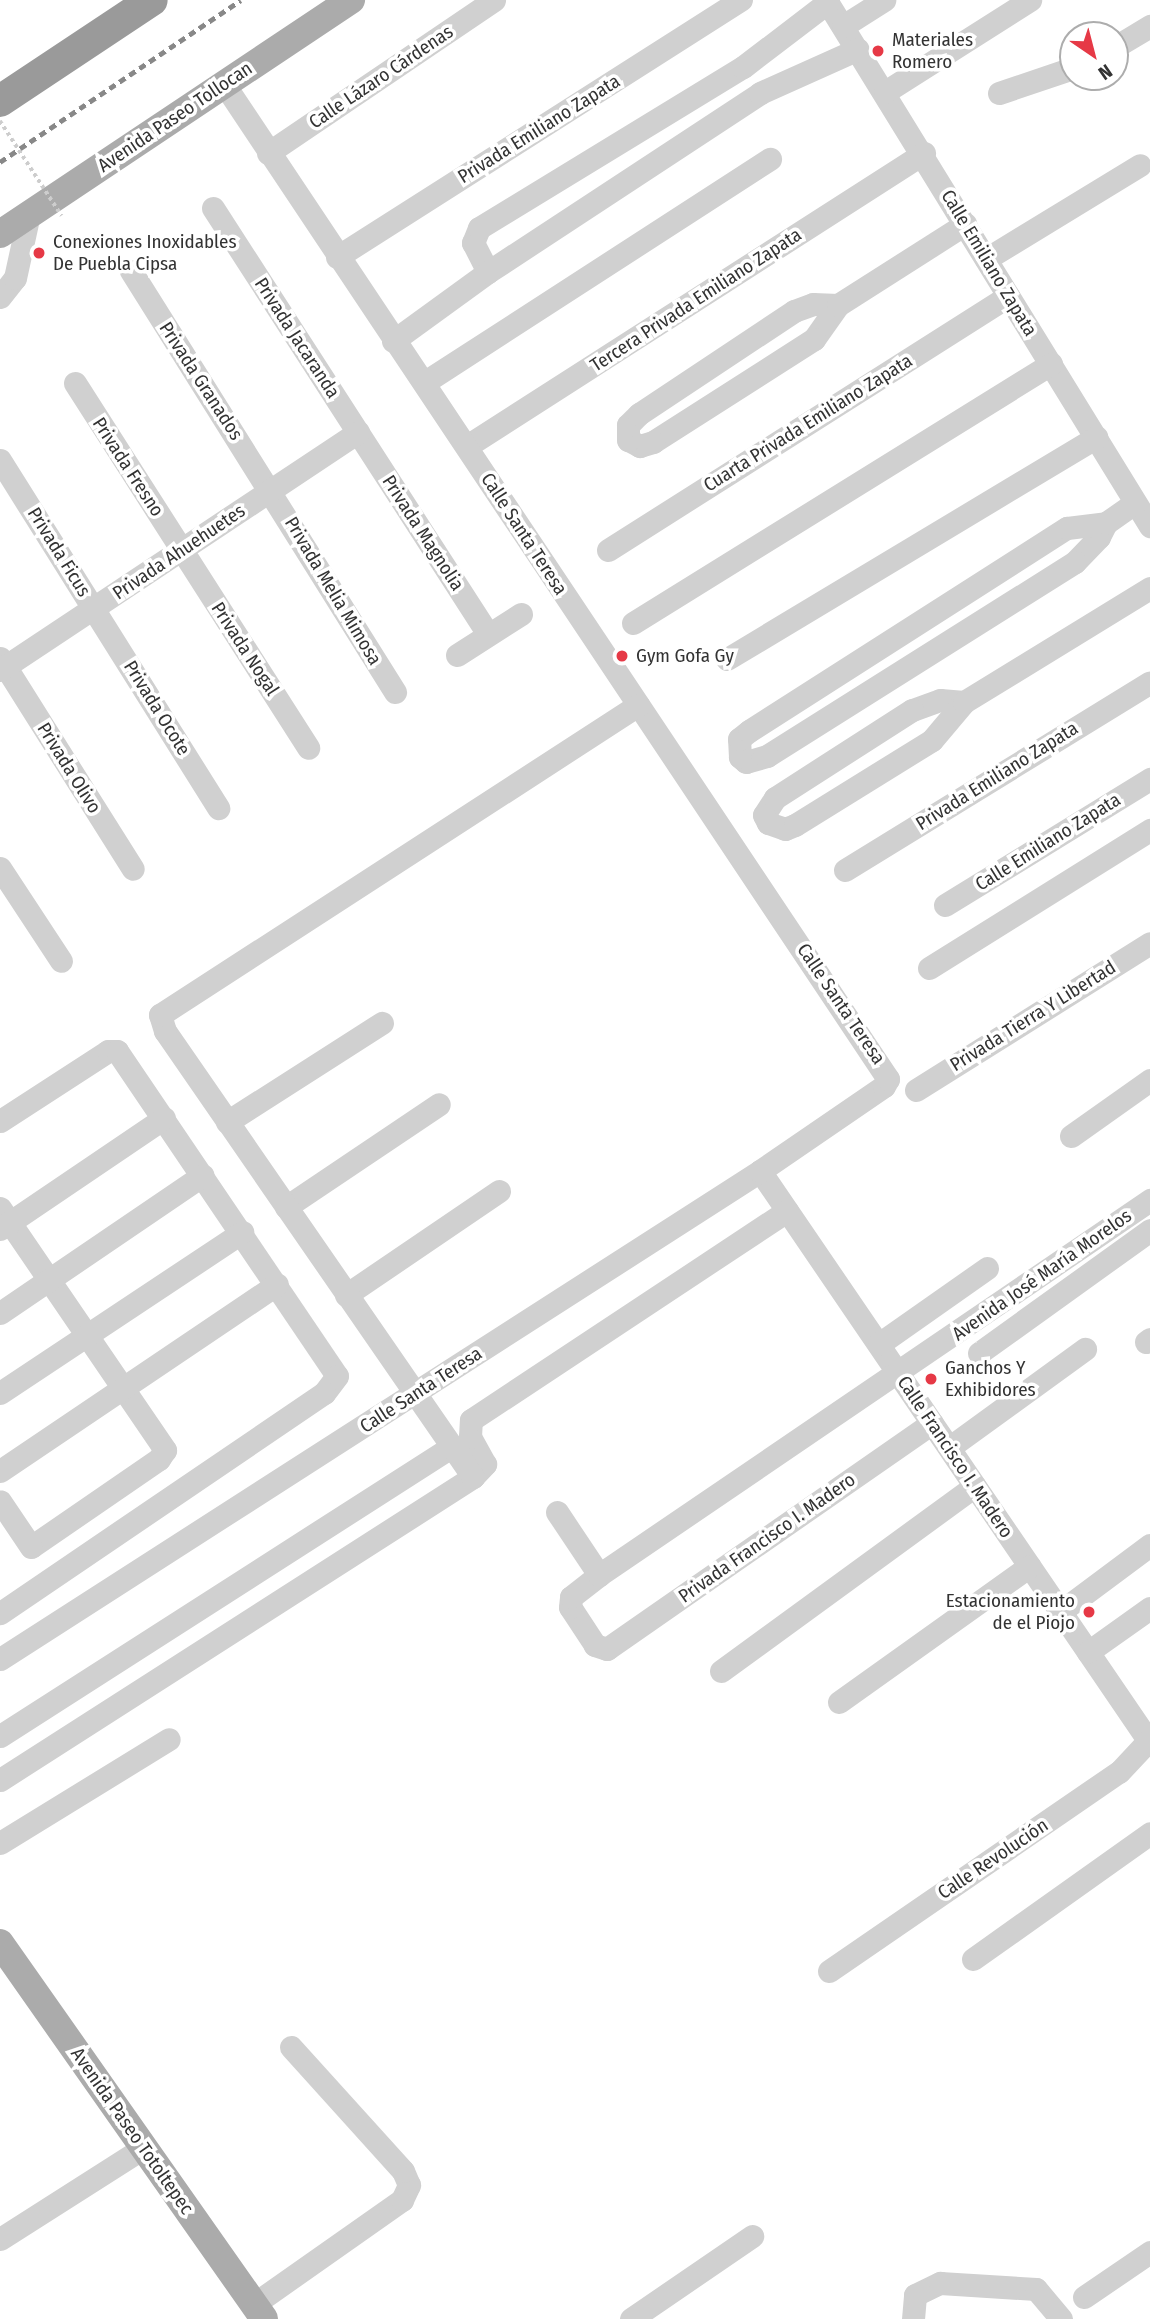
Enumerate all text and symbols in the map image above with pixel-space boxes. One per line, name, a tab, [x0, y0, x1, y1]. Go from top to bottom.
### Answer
street label: Calle Lázaro Cárdenas	[305, 20, 457, 134]
north arrow	[1059, 21, 1129, 91]
place label: Materiales Romero	[892, 29, 973, 73]
marker: Materiales Romero	[870, 43, 886, 59]
street label: Avenida Paseo Tollocan	[93, 57, 257, 177]
text: N	[1094, 59, 1116, 85]
street label: Privada Emiliano Zapata	[454, 70, 624, 188]
street label: Calle Emiliano Zapata	[936, 186, 1042, 340]
street label: Tercera Privada Emiliano Zapata	[586, 223, 806, 377]
place label: Conexiones Inoxidables De Puebla Cipsa	[53, 231, 237, 275]
marker: Conexiones Inoxidables De Puebla Cipsa	[31, 245, 47, 261]
street label: Privada Jacaranda	[250, 273, 344, 403]
street label: Privada Granados	[154, 318, 248, 444]
street label: Cuarta Privada Emiliano Zapata	[699, 349, 917, 497]
street label: Privada Fresno	[87, 413, 169, 521]
street label: Calle Santa Teresa	[476, 469, 572, 599]
street label: Privada Magnolia	[377, 471, 469, 595]
street label: Privada Ahuehuetes	[109, 499, 249, 605]
street label: Privada Ficus	[23, 503, 95, 601]
street label: Privada Melia Mimosa	[280, 513, 386, 669]
street label: Privada Nogal	[206, 598, 284, 700]
place label: Gym Gofa Gy	[636, 645, 734, 667]
marker: Gym Gofa Gy	[614, 648, 630, 664]
street label: Privada Ocote	[119, 656, 195, 760]
street label: Privada Emiliano Zapata	[912, 717, 1082, 835]
street label: Privada Olivo	[32, 718, 106, 818]
street label: Calle Emiliano Zapata	[971, 788, 1125, 896]
street label: Calle Santa Teresa	[792, 939, 890, 1069]
street label: Privada Tierra Y Libertad	[946, 956, 1120, 1076]
street label: Avenida José María Morelos	[948, 1204, 1136, 1346]
street label: Calle Santa Teresa	[356, 1342, 486, 1438]
place label: Ganchos Y Exhibidores	[945, 1357, 1036, 1401]
marker: Ganchos Y Exhibidores	[923, 1371, 939, 1387]
street label: Calle Francisco I. Madero	[892, 1372, 1018, 1542]
street label: Privada Francisco I. Madero	[674, 1468, 860, 1608]
place label: Estacionamiento de el Piojo	[946, 1590, 1075, 1634]
marker: Estacionamiento de el Piojo	[1081, 1604, 1097, 1620]
street label: Calle Revolución	[934, 1814, 1052, 1904]
street label: Avenida Paseo Totoltepec	[66, 2043, 198, 2219]

